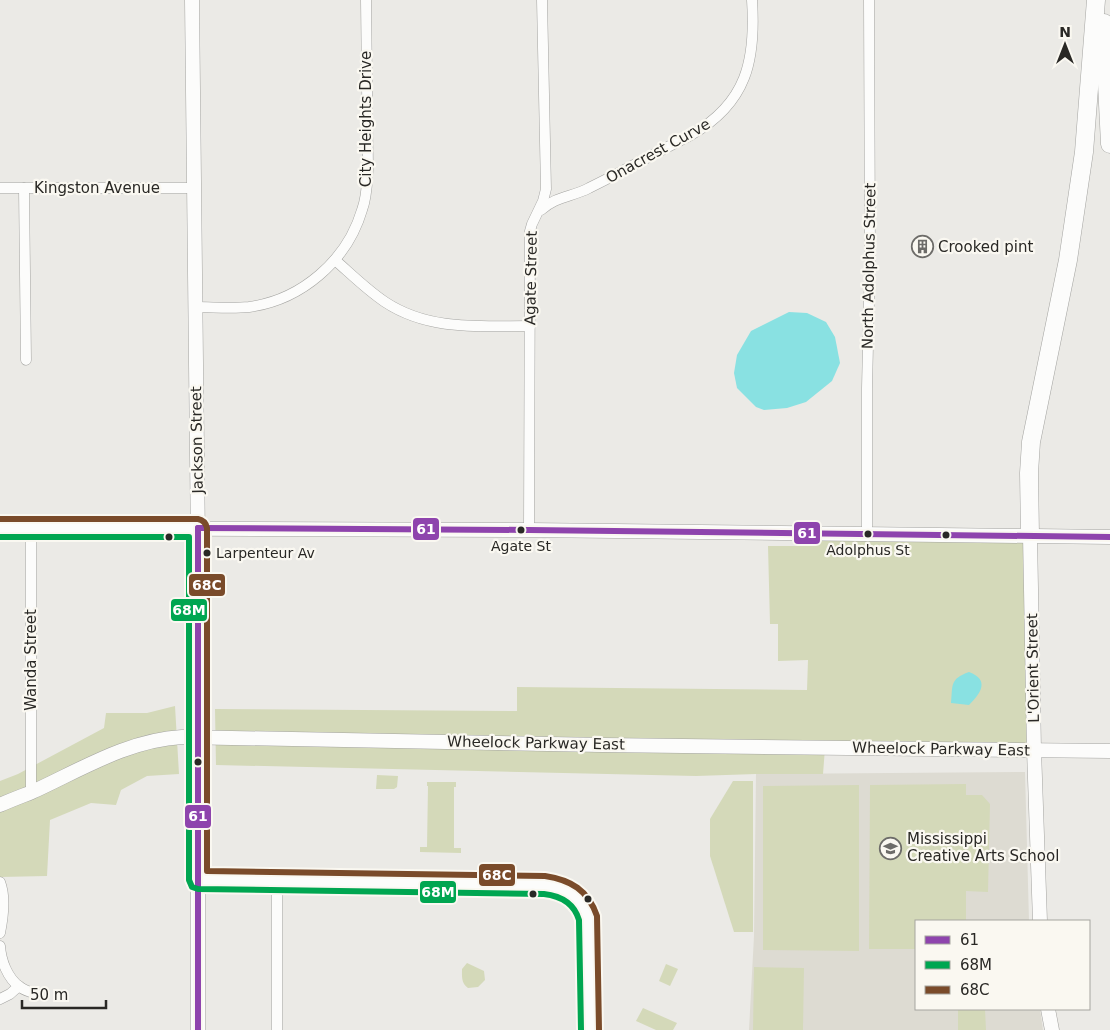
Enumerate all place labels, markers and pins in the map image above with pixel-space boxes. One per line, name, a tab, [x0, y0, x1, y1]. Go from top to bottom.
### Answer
building icon: Crooked pint	[910, 235, 934, 259]
place label: Crooked pint	[938, 238, 1034, 256]
marker: Agate St	[516, 525, 526, 535]
marker: Adolphus St	[863, 529, 873, 539]
unlabelled marker	[941, 530, 951, 540]
unlabelled marker	[164, 532, 174, 542]
place label: Agate St	[491, 538, 551, 554]
place label: Adolphus St	[826, 542, 910, 558]
place label: Larpenteur Av	[216, 545, 315, 561]
marker: Larpenteur Av	[202, 548, 212, 558]
unlabelled marker	[193, 757, 203, 767]
place label: Mississippi Creative Arts School	[907, 830, 1059, 865]
school or university icon: Mississippi Creative Arts School	[879, 836, 903, 860]
unlabelled marker	[528, 889, 538, 899]
unlabelled marker	[583, 894, 593, 904]

